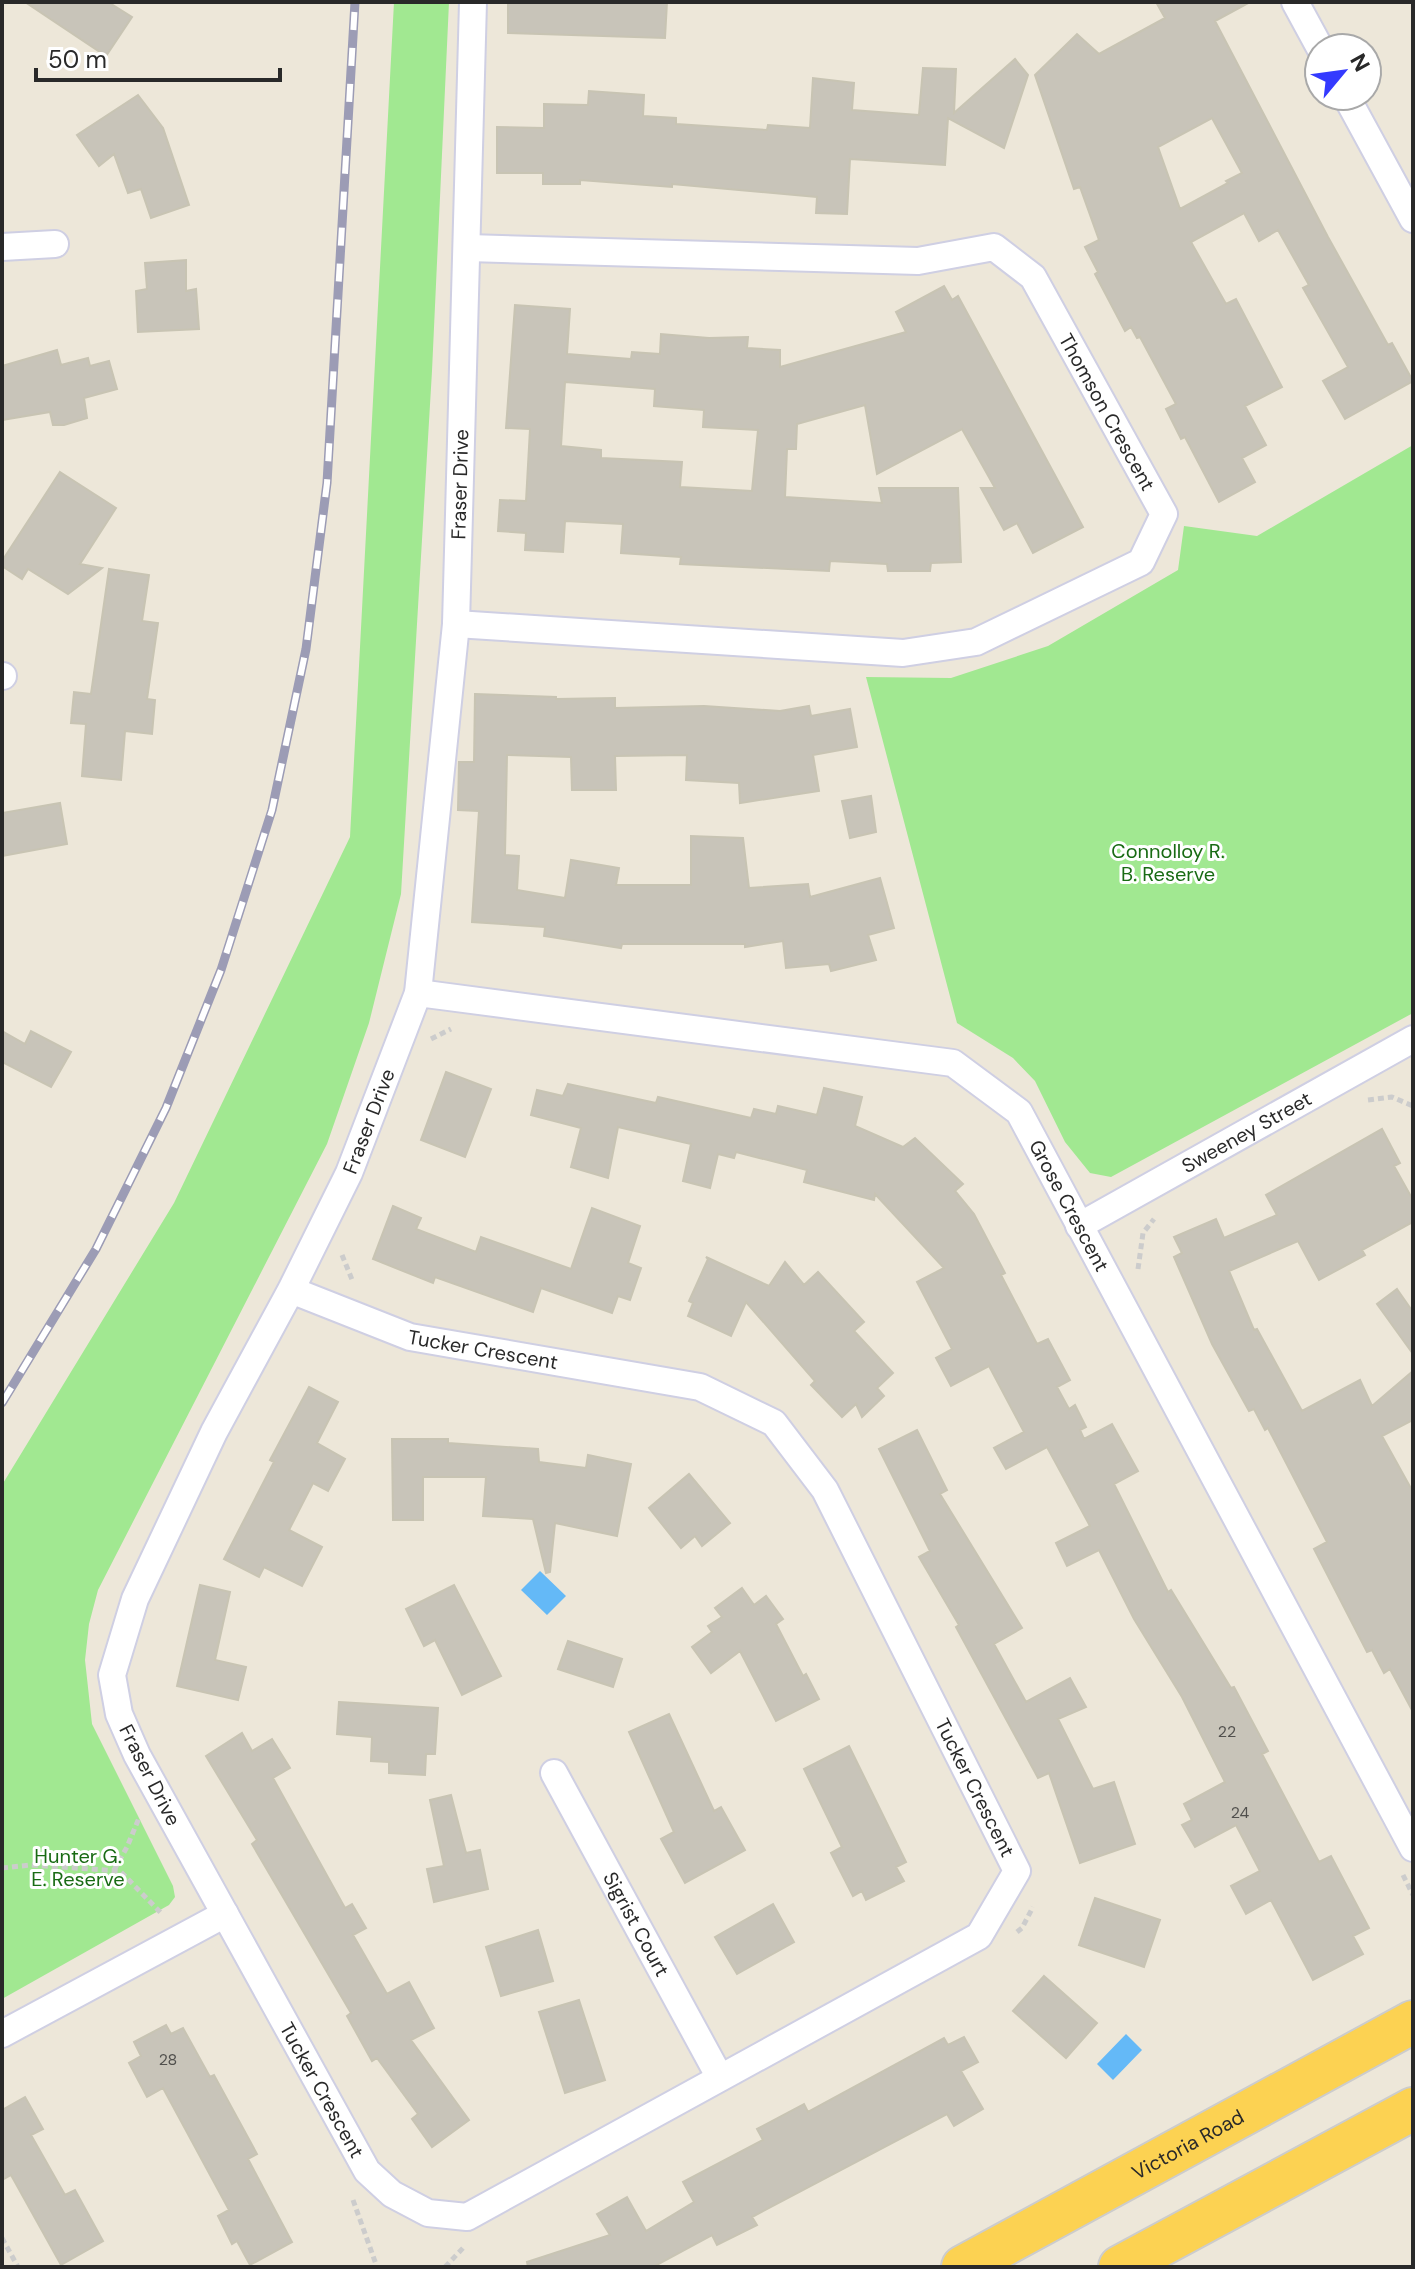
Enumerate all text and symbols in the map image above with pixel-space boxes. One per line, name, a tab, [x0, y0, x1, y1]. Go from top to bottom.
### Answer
scale bar	[36, 32, 280, 82]
north arrow	[1303, 32, 1383, 112]
text: 50 m	[48, 44, 107, 75]
text: N	[1343, 48, 1377, 77]
street label: Thomson Crescent	[1053, 329, 1161, 495]
street label: Fraser Drive	[445, 429, 474, 540]
park label: Connolloy R. B. Reserve	[1111, 838, 1225, 887]
street label: Fraser Drive	[337, 1065, 401, 1178]
street label: Sweeney Street	[1177, 1085, 1316, 1179]
street label: Grose Crescent	[1023, 1135, 1115, 1276]
street label: Tucker Crescent	[406, 1324, 560, 1375]
street label: Tucker Crescent	[929, 1714, 1021, 1861]
street label: Fraser Drive	[113, 1720, 187, 1830]
house number: 22	[1218, 1721, 1236, 1742]
house number: 24	[1231, 1802, 1250, 1823]
park label: Hunter G. E. Reserve	[31, 1843, 125, 1892]
street label: Sigrist Court	[597, 1867, 675, 1981]
street label: Tucker Crescent	[274, 2017, 370, 2163]
house number: 28	[159, 2049, 177, 2070]
street label: Victoria Road	[1127, 2104, 1248, 2186]

